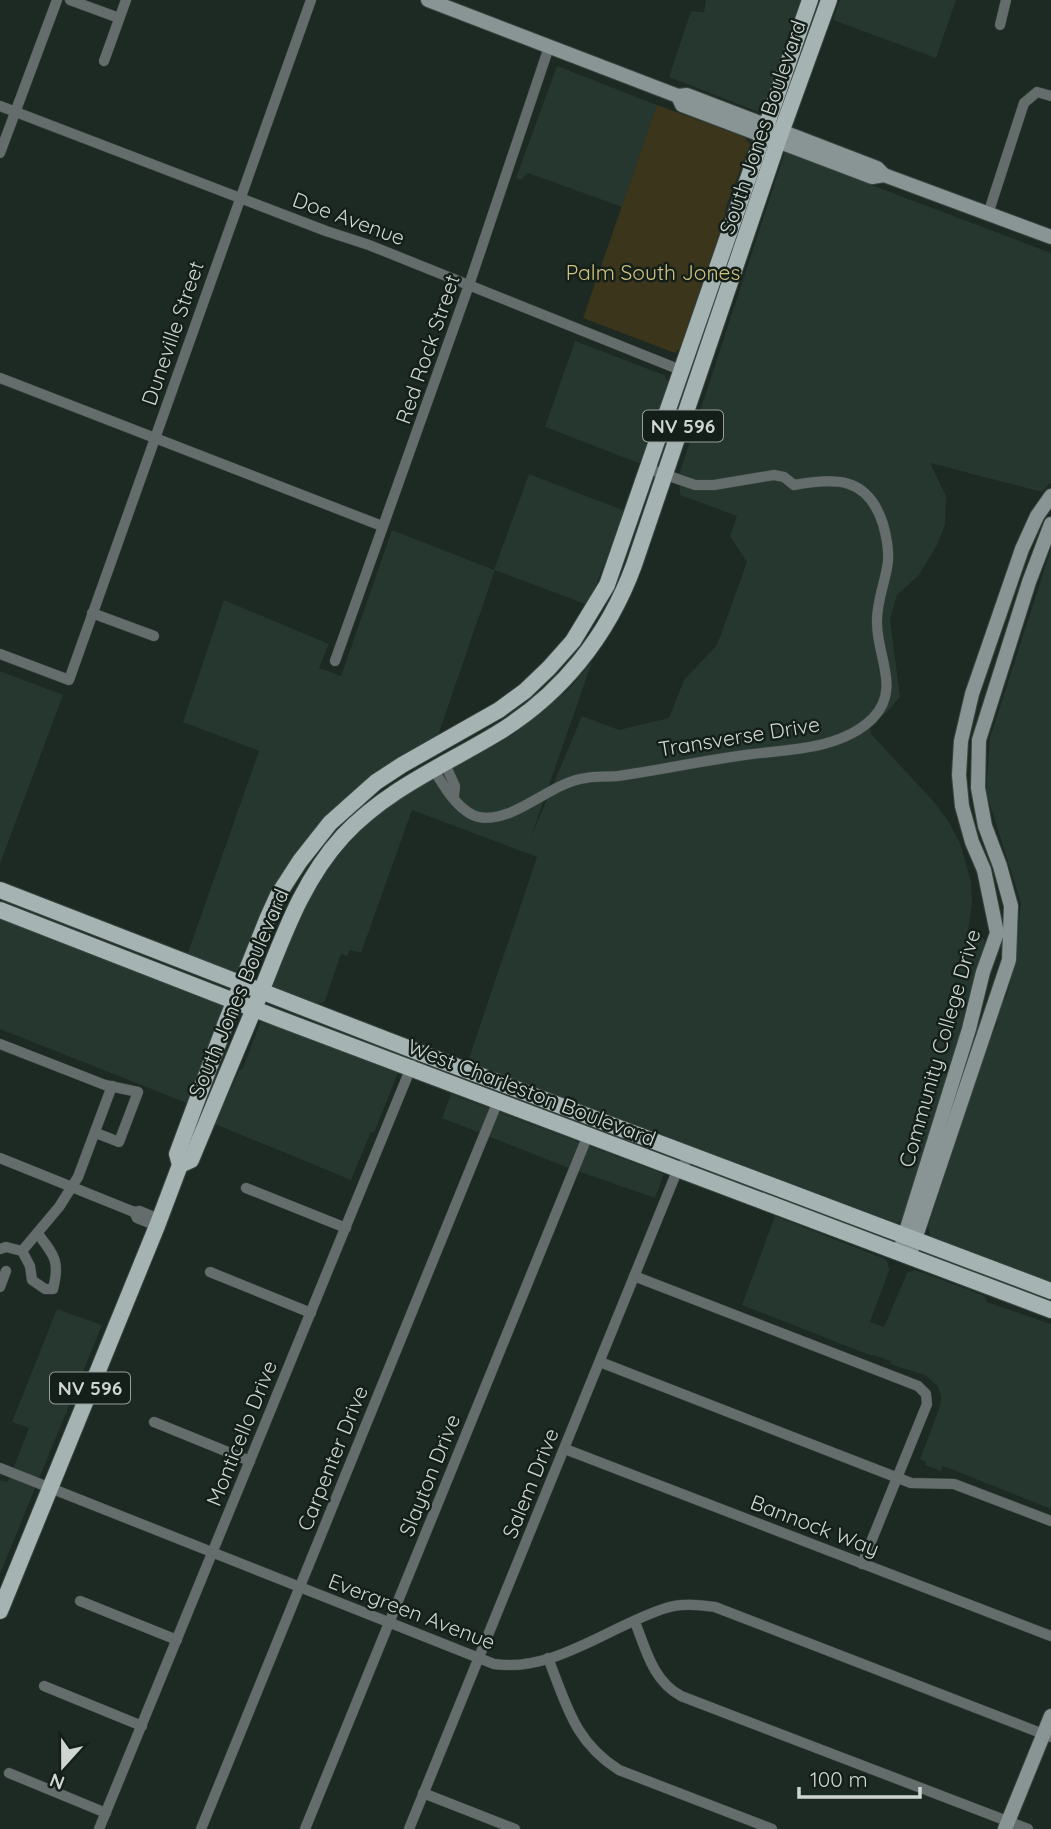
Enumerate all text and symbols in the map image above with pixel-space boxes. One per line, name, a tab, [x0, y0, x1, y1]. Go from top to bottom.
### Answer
street label: South Jones Boulevard	[713, 17, 811, 237]
street label: Doe Avenue	[289, 186, 409, 250]
street label: Duneville Street	[135, 257, 209, 409]
park label: Palm South Jones	[566, 259, 740, 285]
street label: Red Rock Street	[389, 271, 465, 427]
road number: NV 596	[643, 410, 723, 442]
street label: Transverse Drive	[657, 710, 821, 762]
street label: South Jones Boulevard	[182, 885, 294, 1101]
street label: Community College Drive	[893, 926, 985, 1170]
street label: West Charleston Boulevard	[404, 1033, 660, 1151]
street label: Monticello Drive	[200, 1356, 282, 1510]
road number: NV 596	[50, 1372, 130, 1404]
street label: Carpenter Drive	[291, 1382, 373, 1534]
street label: Slayton Drive	[393, 1410, 465, 1540]
street label: Salem Drive	[496, 1424, 564, 1542]
street label: Bannock Way	[747, 1489, 883, 1561]
street label: Evergreen Avenue	[325, 1567, 499, 1655]
north arrow	[28, 1731, 98, 1801]
scale bar	[799, 1756, 920, 1800]
text: 100 m	[810, 1766, 868, 1792]
text: N	[46, 1768, 68, 1796]

